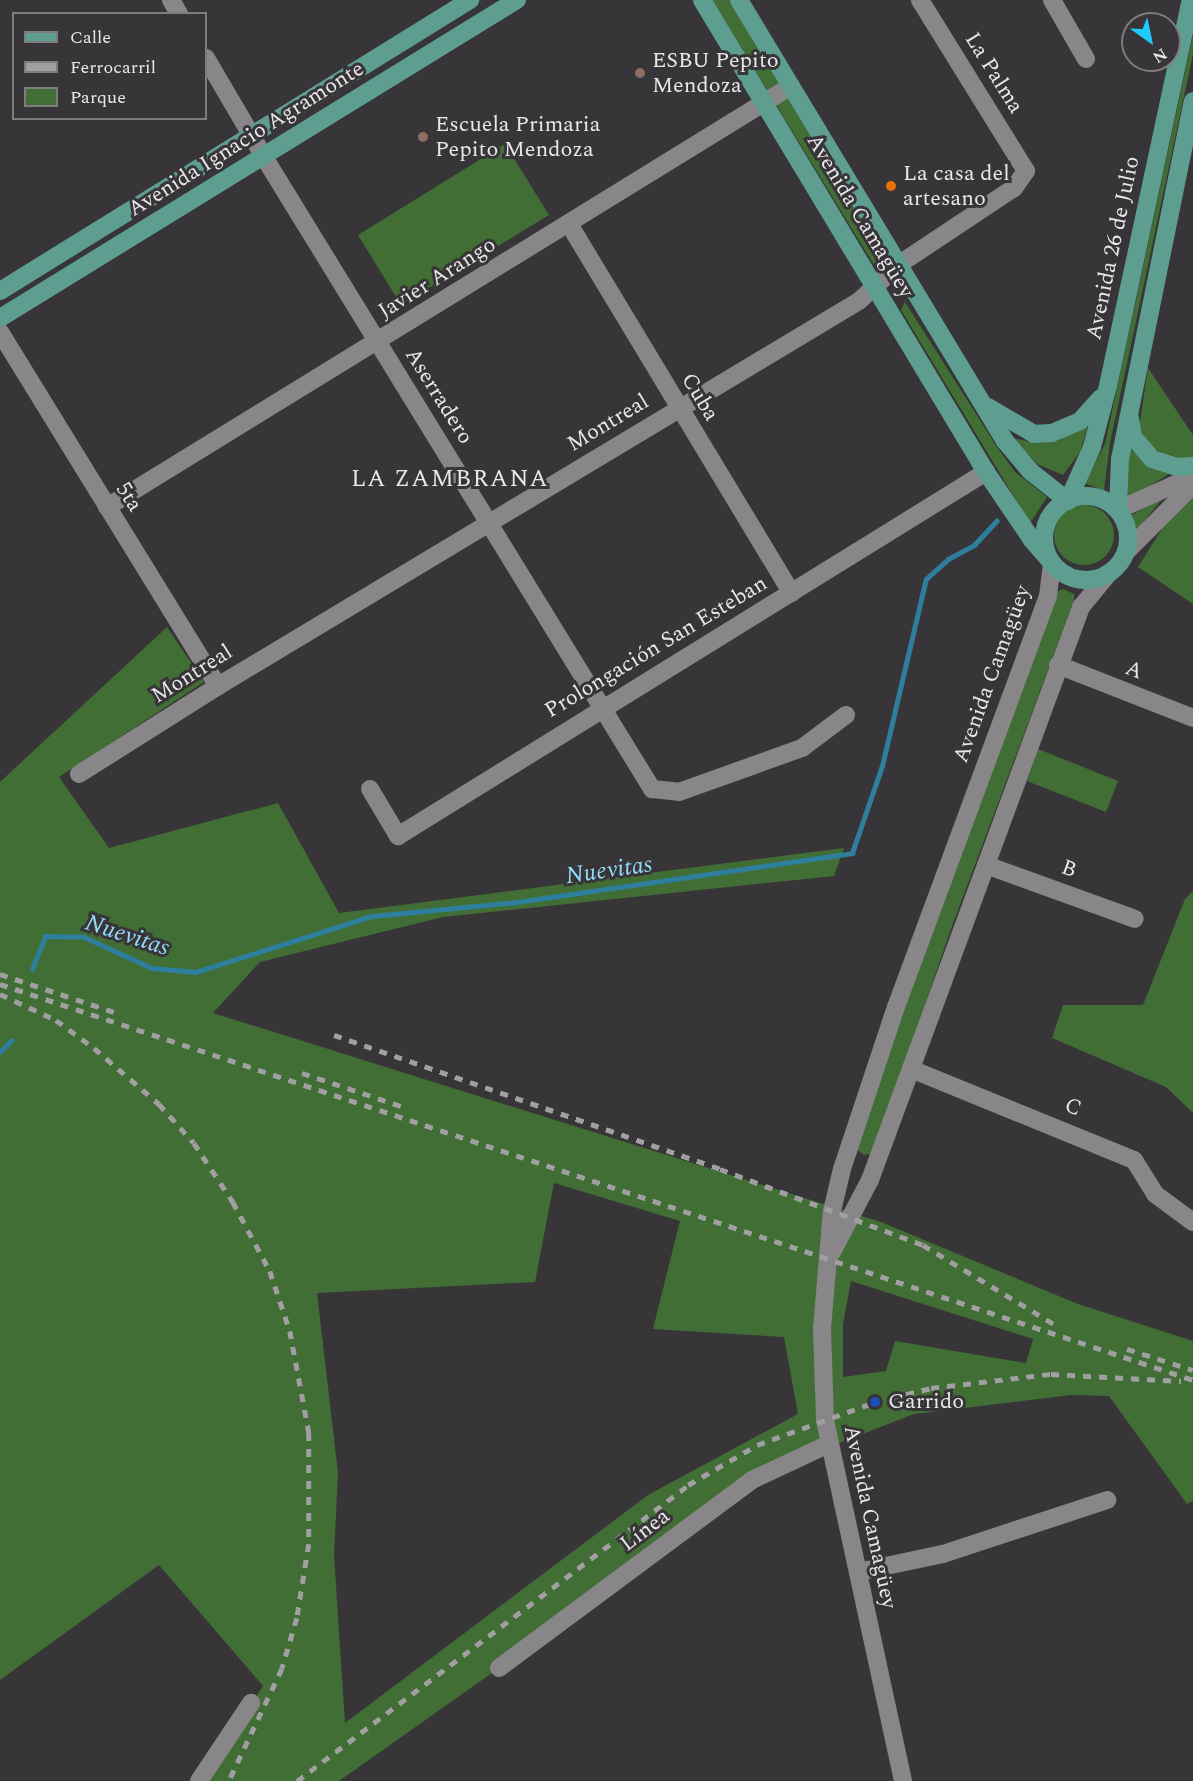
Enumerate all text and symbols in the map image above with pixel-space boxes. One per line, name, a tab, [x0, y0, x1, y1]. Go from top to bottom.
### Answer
legend	[12, 12, 207, 120]
north arrow	[1121, 12, 1181, 72]
text: Calle	[70, 24, 111, 51]
street label: La Palma	[959, 28, 1029, 118]
text: N	[1148, 42, 1172, 69]
place label: ESBU Pepito Mendoza	[652, 47, 779, 98]
text: Ferrocarril	[70, 54, 156, 81]
street label: Avenida Ignacio Agramonte	[123, 55, 369, 223]
marker: ESBU Pepito Mendoza	[633, 66, 647, 80]
text: Parque	[70, 84, 126, 111]
place label: Escuela Primaria Pepito Mendoza	[435, 111, 600, 162]
street label: Avenida Camagüey	[801, 129, 919, 303]
marker: Escuela Primaria Pepito Mendoza	[416, 130, 430, 144]
street label: Avenida 26 de Julio	[1081, 154, 1145, 342]
place label: La casa del artesano	[903, 160, 1010, 212]
marker: La casa del artesano	[884, 179, 898, 193]
street label: Javier Arango	[373, 231, 501, 325]
street label: Aserradero	[399, 343, 479, 449]
street label: Cuba	[675, 368, 725, 426]
street label: Montreal	[562, 388, 654, 458]
district label: LA ZAMBRANA	[351, 466, 549, 494]
street label: 5ta	[110, 477, 148, 517]
street label: Prolongación San Esteban	[540, 570, 772, 724]
street label: Avenida Camagüey	[948, 582, 1036, 766]
street label: Montreal	[147, 639, 237, 709]
street label: A	[1122, 655, 1146, 685]
water label: Nuevitas	[564, 851, 654, 891]
street label: B	[1058, 854, 1080, 884]
water label: Nuevitas	[81, 909, 173, 963]
street label: C	[1061, 1092, 1085, 1122]
place label: Garrido	[888, 1389, 964, 1415]
marker: Garrido	[866, 1393, 884, 1411]
street label: Avenida Camagüey	[838, 1423, 902, 1611]
street label: Línea	[615, 1503, 675, 1557]

